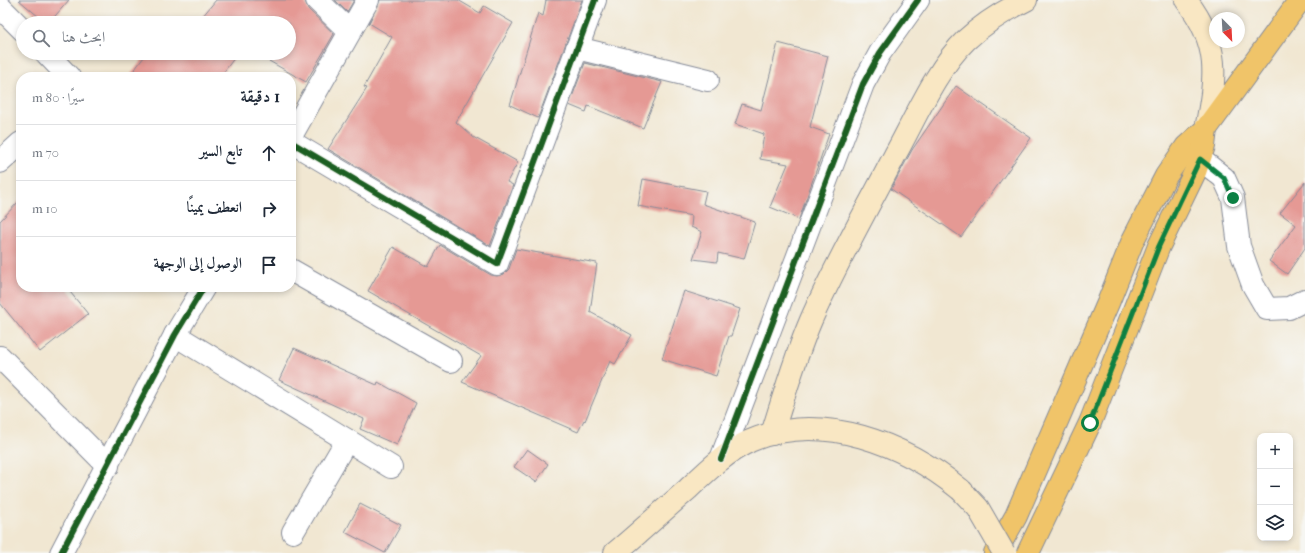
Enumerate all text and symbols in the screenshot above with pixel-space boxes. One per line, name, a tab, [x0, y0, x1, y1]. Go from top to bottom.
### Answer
north arrow	[1209, 12, 1245, 48]
search box	[16, 16, 296, 60]
icon: search	[30, 27, 52, 49]
text: ابحث هنا	[62, 28, 105, 46]
text: 1 دقيقة	[241, 86, 280, 106]
text: سيرًا · 80 m	[32, 90, 85, 105]
text: تابع السير	[200, 142, 242, 160]
icon: ahead	[258, 142, 280, 164]
text: 70 m	[32, 145, 59, 160]
route end	[1224, 189, 1242, 207]
text: انعطف يمينًا	[187, 198, 242, 216]
icon: right	[258, 198, 280, 220]
text: 10 m	[32, 201, 57, 216]
text: الوصول إلى الوجهة	[153, 254, 242, 272]
icon: arrive	[258, 254, 280, 276]
route start	[1081, 414, 1099, 432]
map controls	[1257, 433, 1293, 541]
button: +	[1257, 433, 1293, 469]
button: −	[1257, 469, 1293, 505]
button: layers	[1257, 505, 1293, 541]

